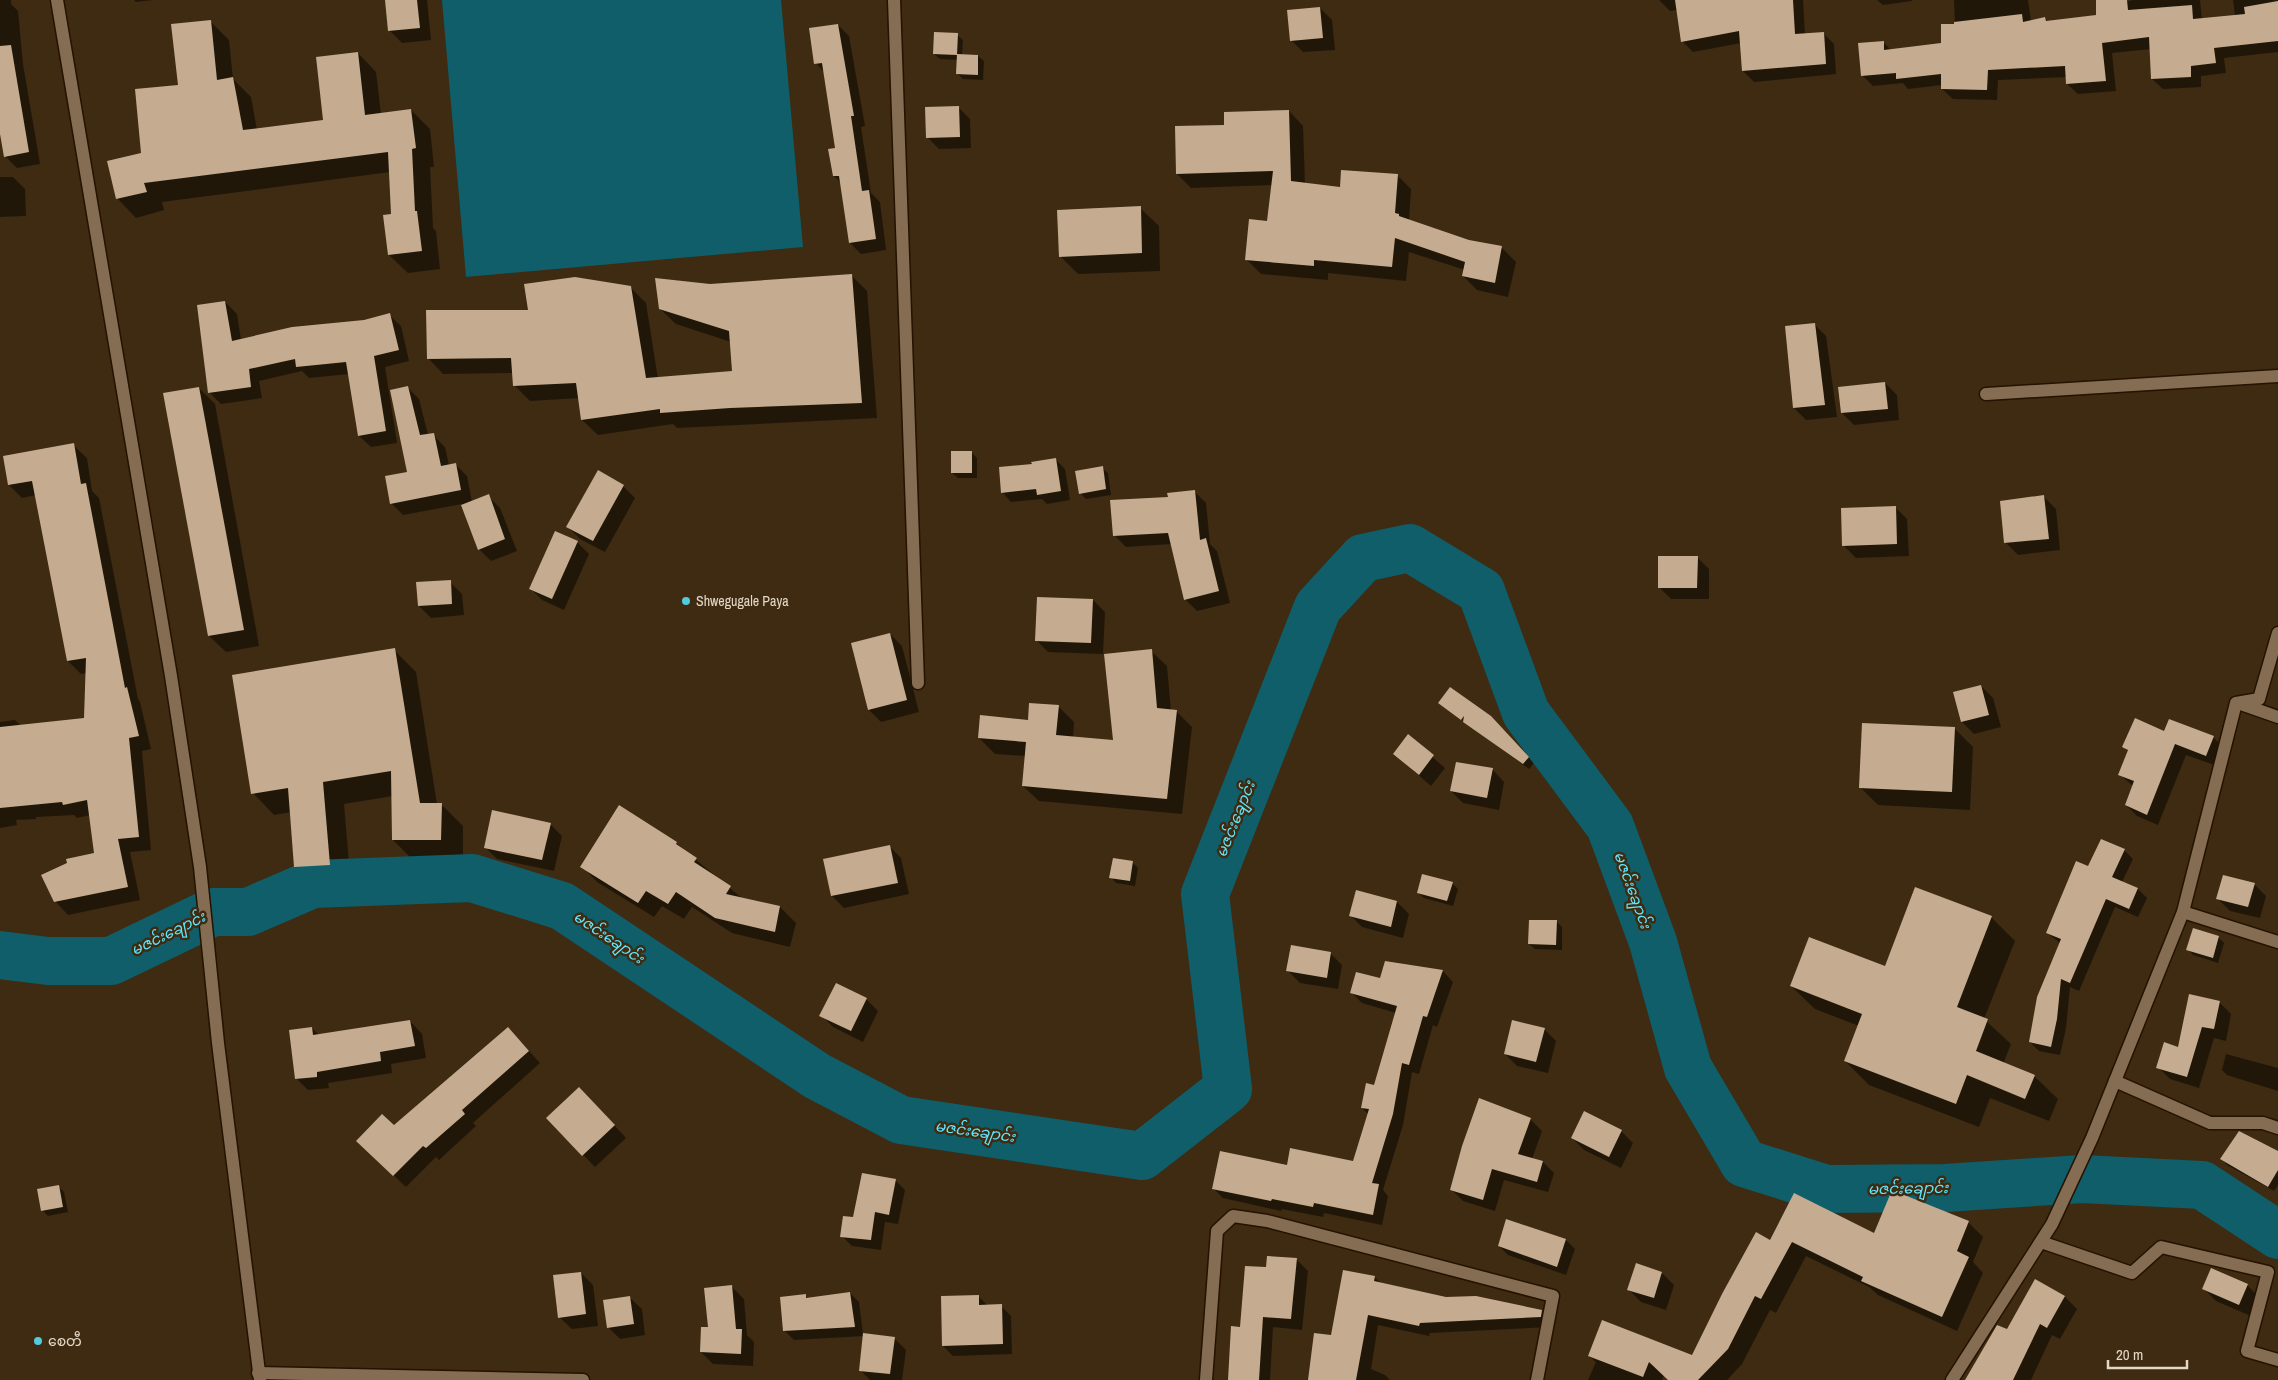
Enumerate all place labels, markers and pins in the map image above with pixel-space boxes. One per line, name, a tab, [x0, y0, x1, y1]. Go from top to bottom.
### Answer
place label: Shwegugale Paya	[696, 592, 789, 610]
marker: Shwegugale Paya	[680, 595, 692, 607]
place label: စေတီ	[48, 1331, 82, 1350]
marker: စေတီ	[32, 1335, 44, 1347]

